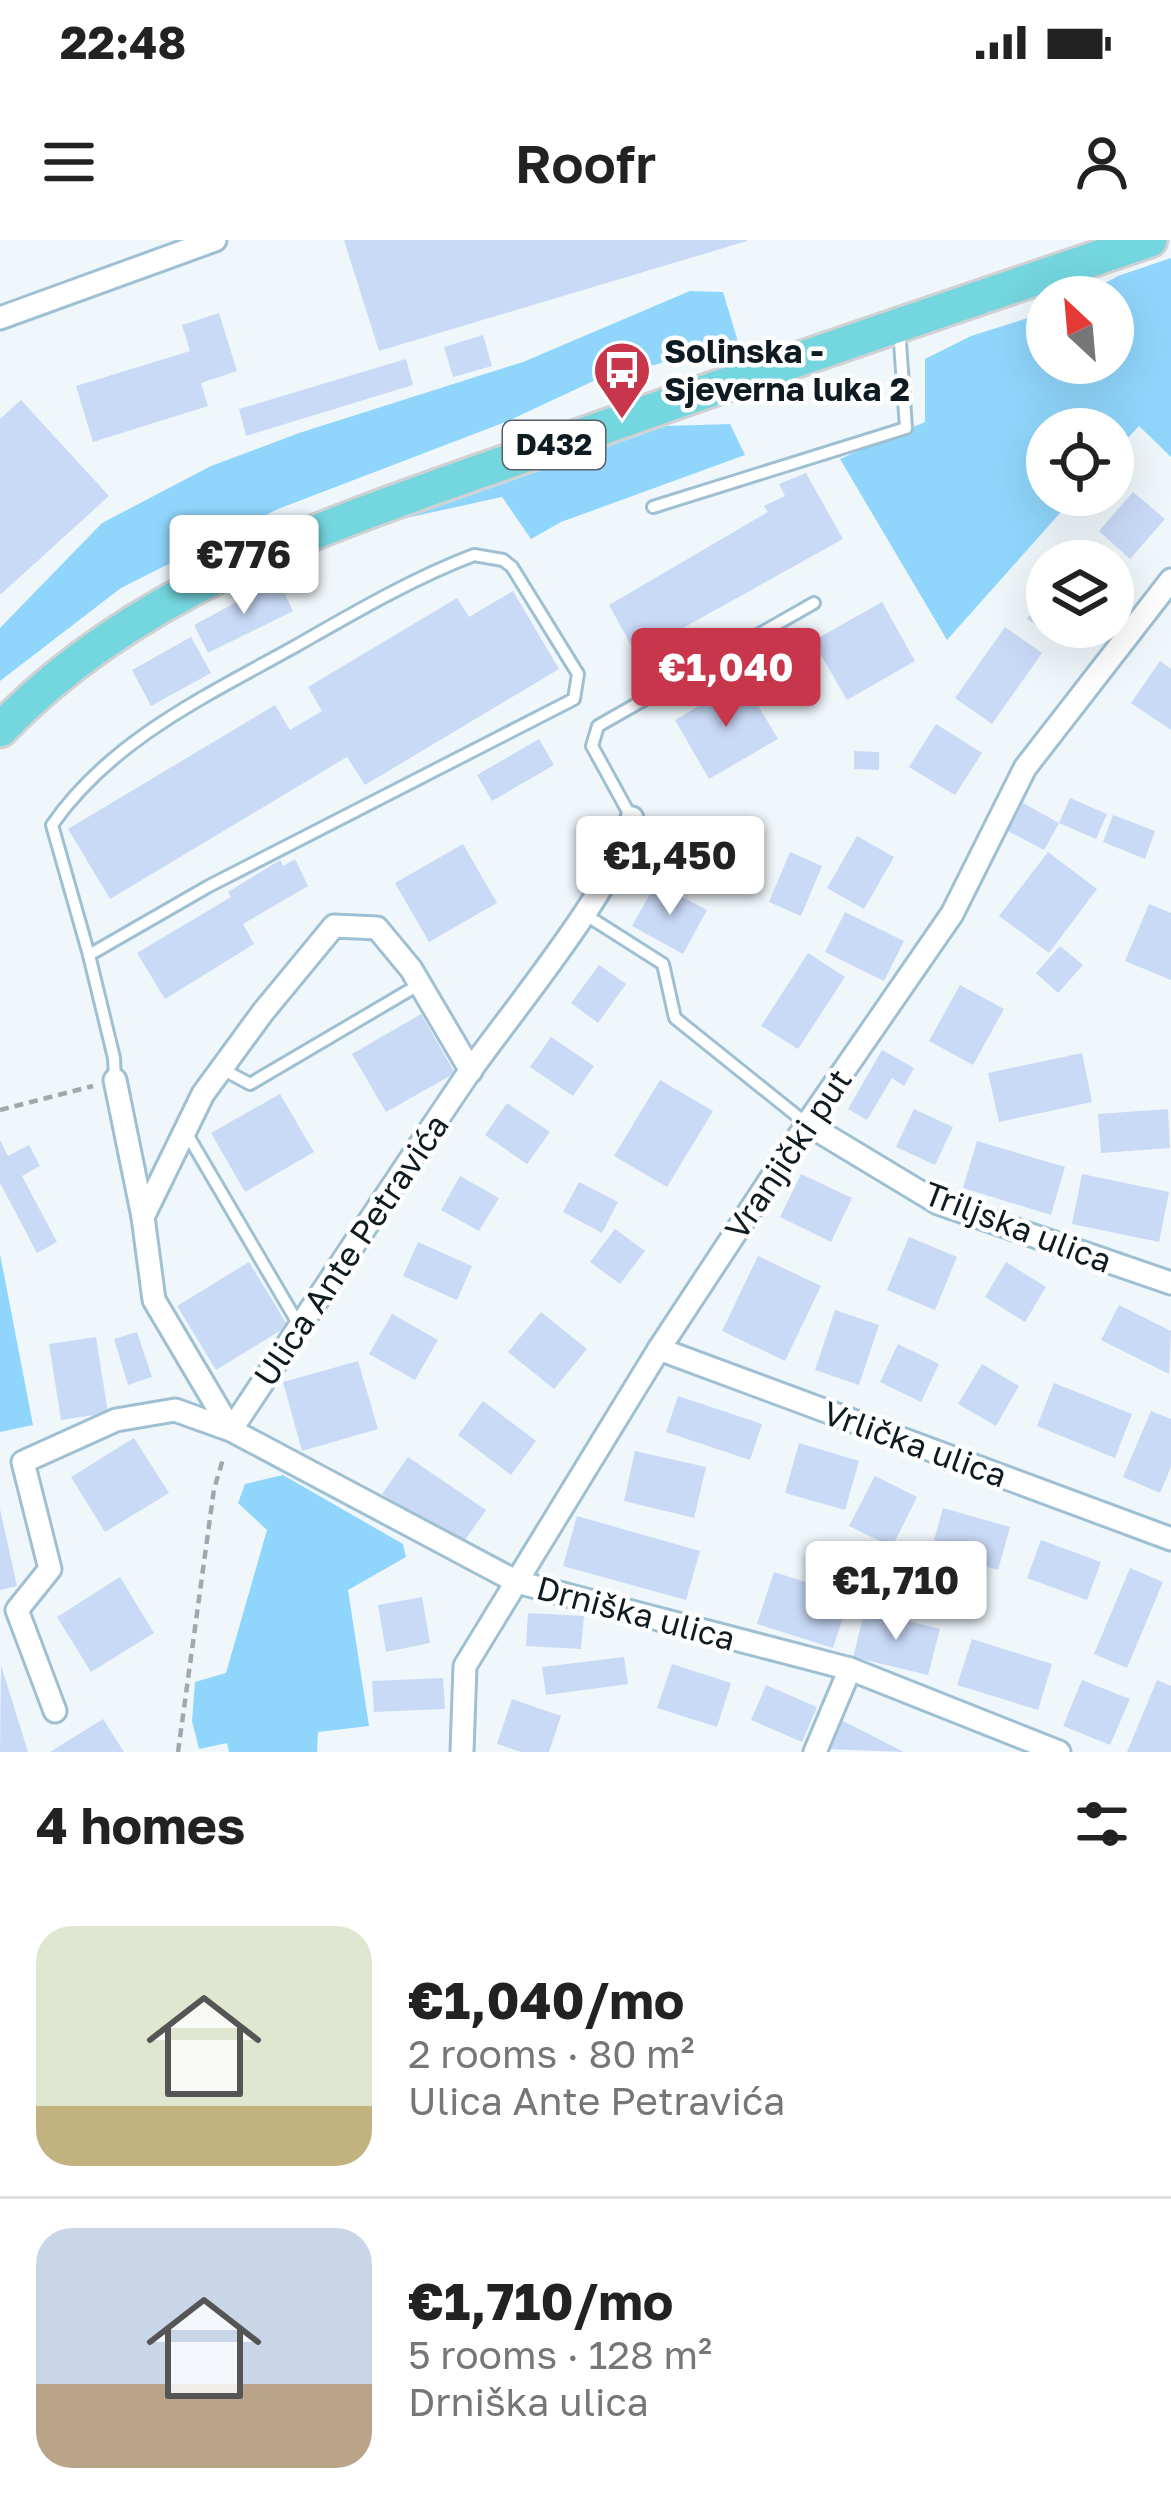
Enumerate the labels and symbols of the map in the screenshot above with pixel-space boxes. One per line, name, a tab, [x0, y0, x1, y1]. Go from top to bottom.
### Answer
north arrow	[1026, 276, 1134, 384]
place label: Solinska - Sjeverna luka 2	[664, 331, 910, 408]
bus stop icon: Solinska - Sjeverna luka 2	[591, 339, 653, 421]
road number: D432	[503, 421, 605, 469]
pin: €776	[173, 515, 315, 617]
pin: €1,040	[628, 628, 824, 730]
pin: €1,450	[572, 816, 768, 918]
street label: Vranjički put	[716, 1061, 859, 1246]
street label: Ulica Ante Petravića	[245, 1107, 456, 1393]
street label: Triljska ulica	[919, 1173, 1117, 1280]
street label: Vrlička ulica	[818, 1392, 1012, 1495]
pin: €1,710	[798, 1541, 994, 1643]
street label: Drniška ulica	[533, 1567, 740, 1658]

